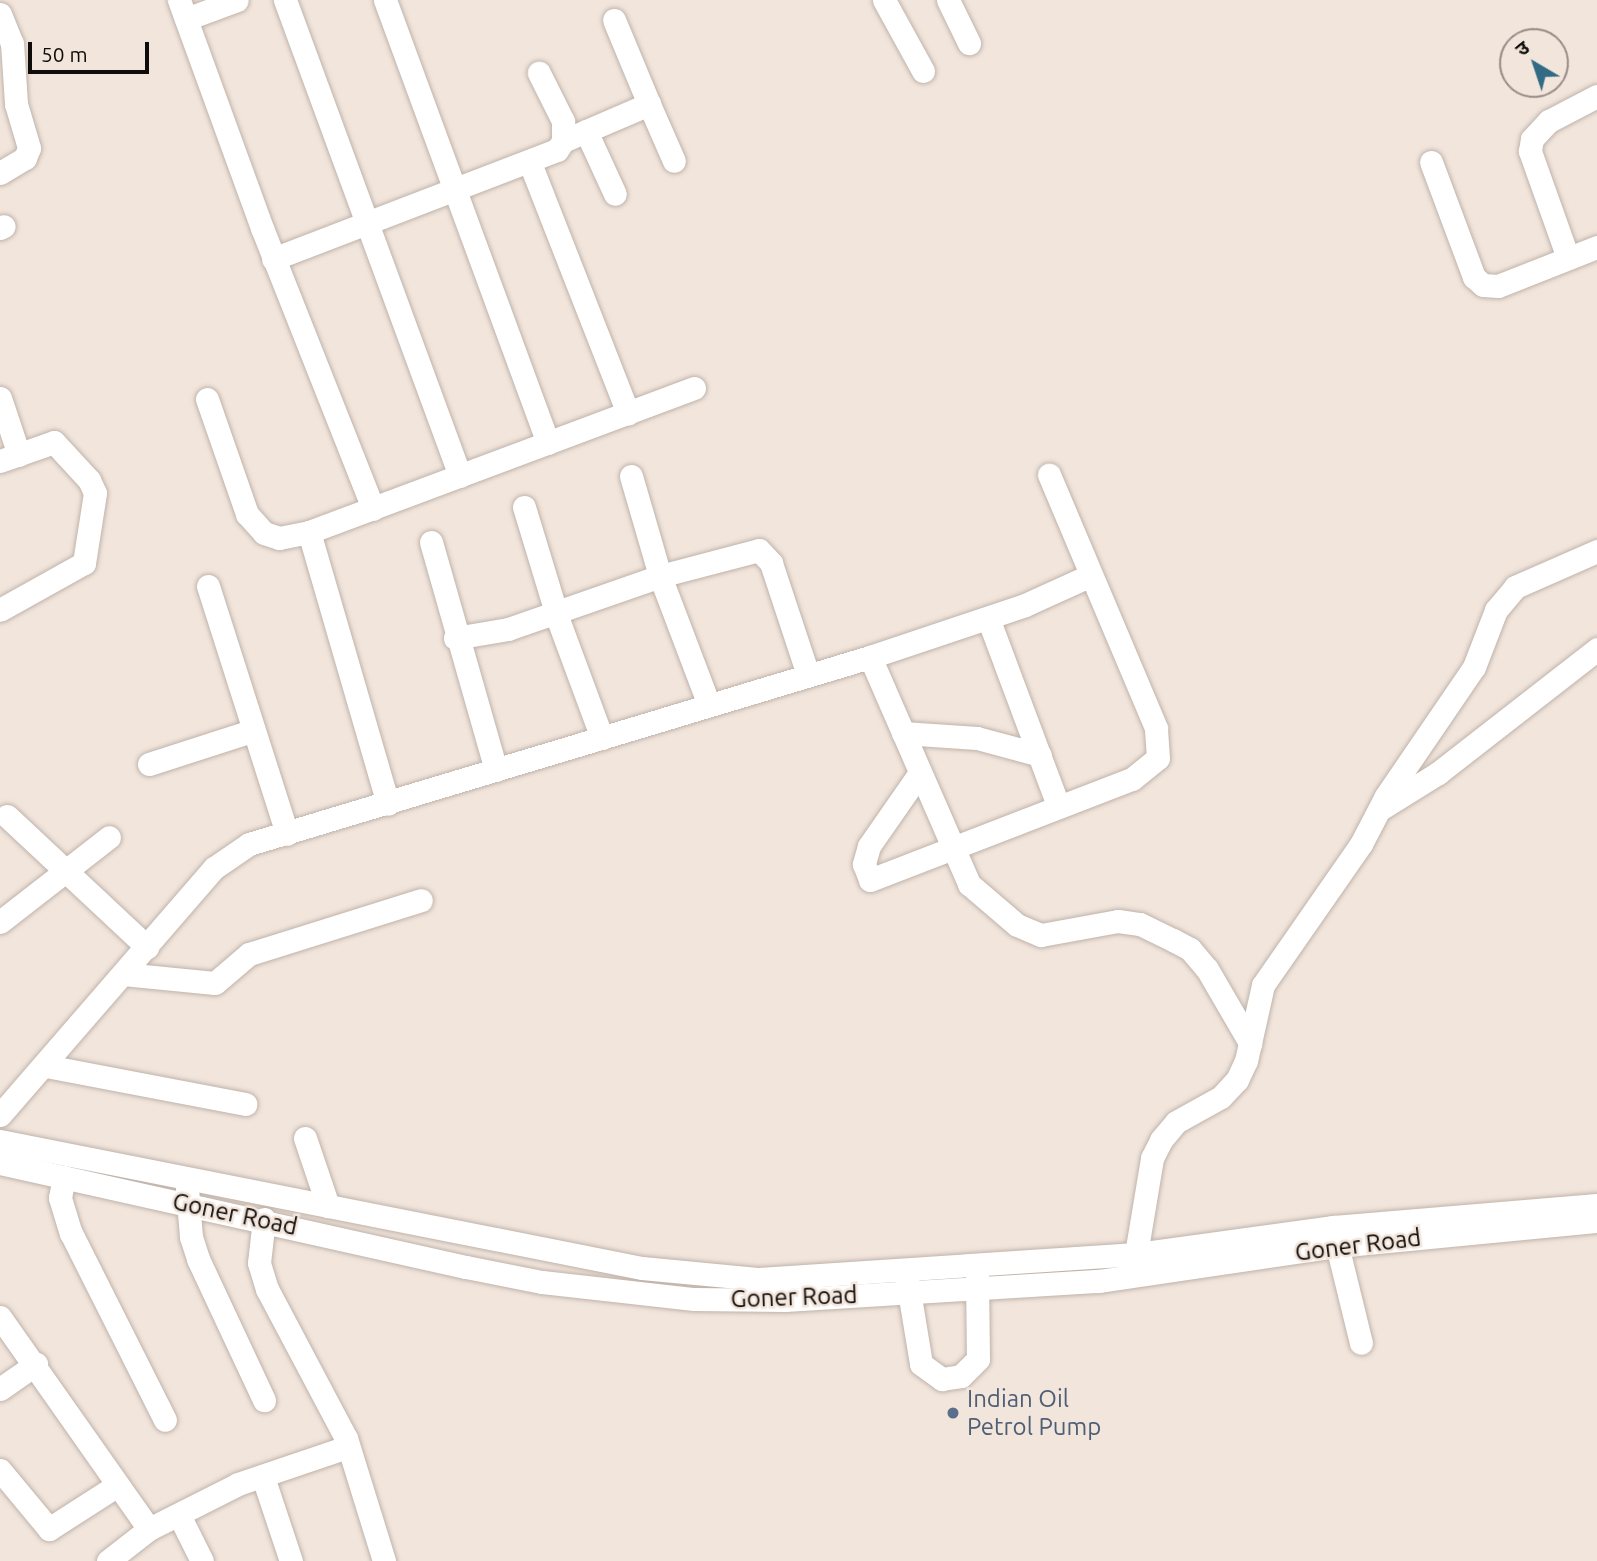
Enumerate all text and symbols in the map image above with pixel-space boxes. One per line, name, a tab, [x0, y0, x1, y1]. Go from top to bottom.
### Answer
scale bar	[32, 28, 152, 72]
north arrow	[1499, 28, 1569, 98]
text: उ	[1511, 36, 1533, 60]
text: 50 m	[41, 42, 88, 66]
street label: Goner Road	[170, 1187, 300, 1241]
street label: Goner Road	[1293, 1223, 1423, 1267]
street label: Goner Road	[730, 1280, 858, 1314]
place label: Indian Oil Petrol Pump	[967, 1385, 1101, 1441]
marker: Indian Oil Petrol Pump	[945, 1405, 961, 1421]

